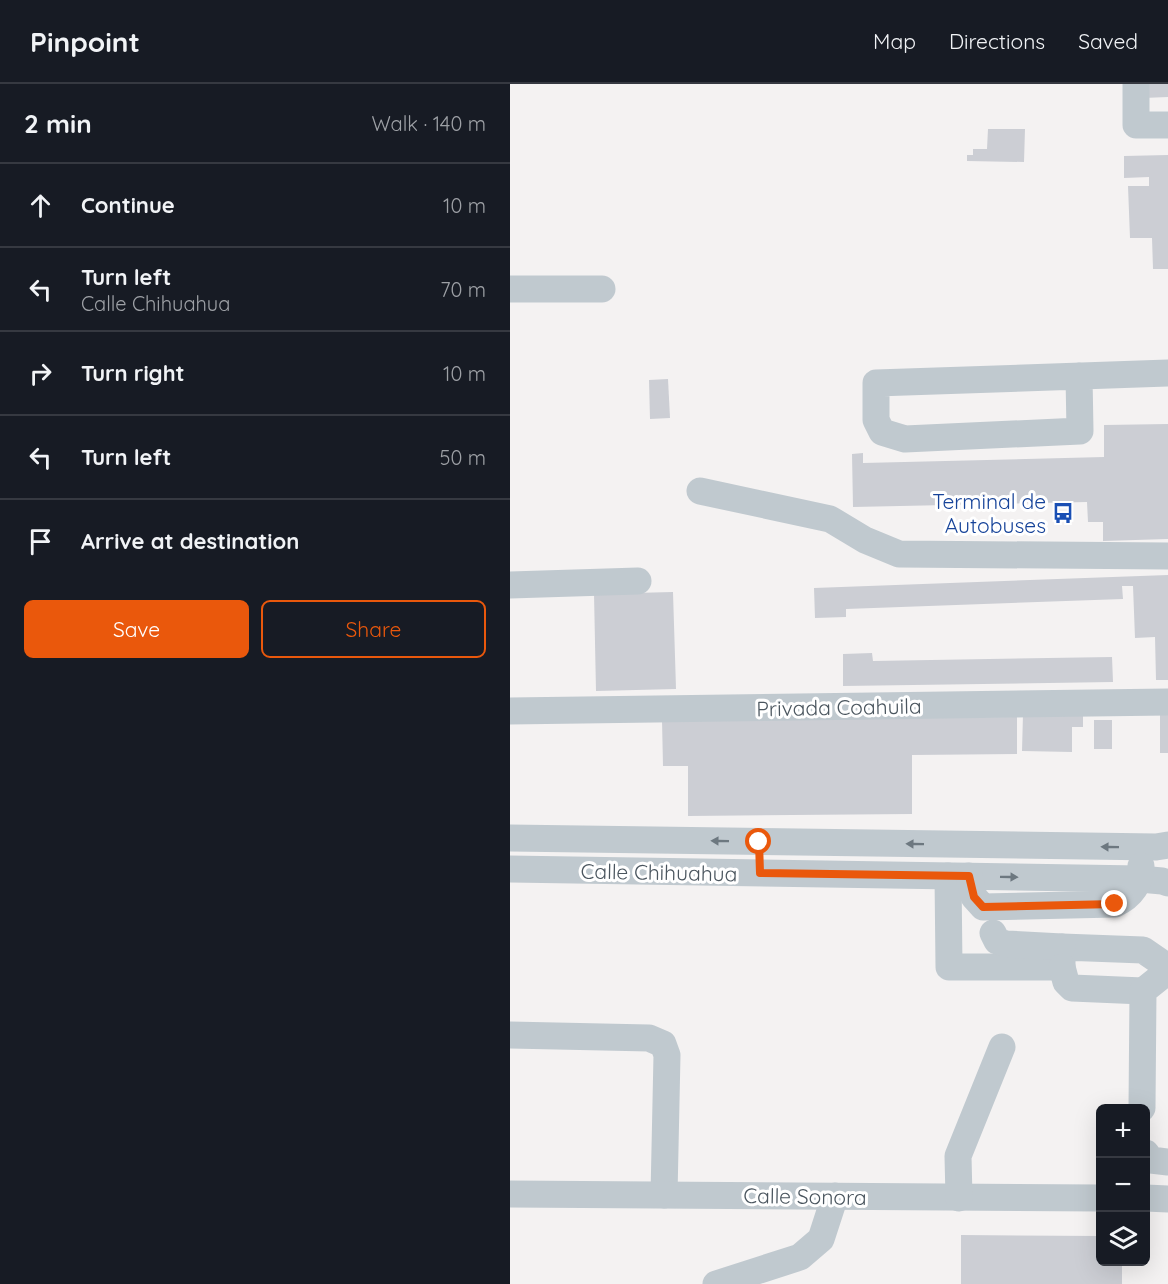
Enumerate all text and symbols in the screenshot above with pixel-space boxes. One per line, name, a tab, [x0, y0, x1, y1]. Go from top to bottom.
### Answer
text: Pinpoint	[30, 24, 140, 59]
text: Map	[873, 28, 916, 54]
text: Directions	[949, 28, 1045, 54]
text: Saved	[1078, 28, 1138, 54]
text: 2 min	[24, 107, 92, 140]
text: Walk · 140 m	[371, 111, 486, 136]
icon: ahead	[24, 189, 57, 222]
text: Continue	[81, 191, 175, 219]
text: 10 m	[443, 193, 486, 218]
text: Turn left	[81, 263, 171, 291]
icon: left	[24, 273, 57, 306]
text: 70 m	[440, 277, 486, 302]
text: Calle Chihuahua	[81, 291, 230, 316]
icon: right	[24, 357, 57, 390]
text: Turn right	[81, 359, 185, 387]
text: 10 m	[443, 361, 486, 386]
icon: left	[24, 441, 57, 474]
text: Turn left	[81, 443, 171, 471]
text: 50 m	[440, 445, 486, 470]
place label: Terminal de Autobuses	[932, 488, 1046, 538]
bus stop icon: Terminal de Autobuses	[1051, 501, 1075, 525]
icon: arrive	[24, 525, 57, 558]
text: Arrive at destination	[81, 527, 299, 555]
button: Save	[24, 600, 249, 658]
button: Share	[261, 600, 486, 658]
street label: Privada Coahuila	[756, 693, 922, 721]
route start	[745, 828, 771, 854]
one-way arrow	[710, 836, 729, 846]
one-way arrow	[905, 839, 924, 849]
one-way arrow	[1100, 842, 1119, 851]
street label: Calle Chihuahua	[580, 858, 738, 886]
one-way arrow	[1000, 872, 1019, 882]
route end	[1101, 890, 1127, 916]
map controls	[1096, 1104, 1150, 1266]
button: +	[1096, 1104, 1150, 1158]
button: −	[1096, 1158, 1150, 1212]
street label: Calle Sonora	[743, 1182, 867, 1210]
button: layers	[1096, 1212, 1150, 1266]

